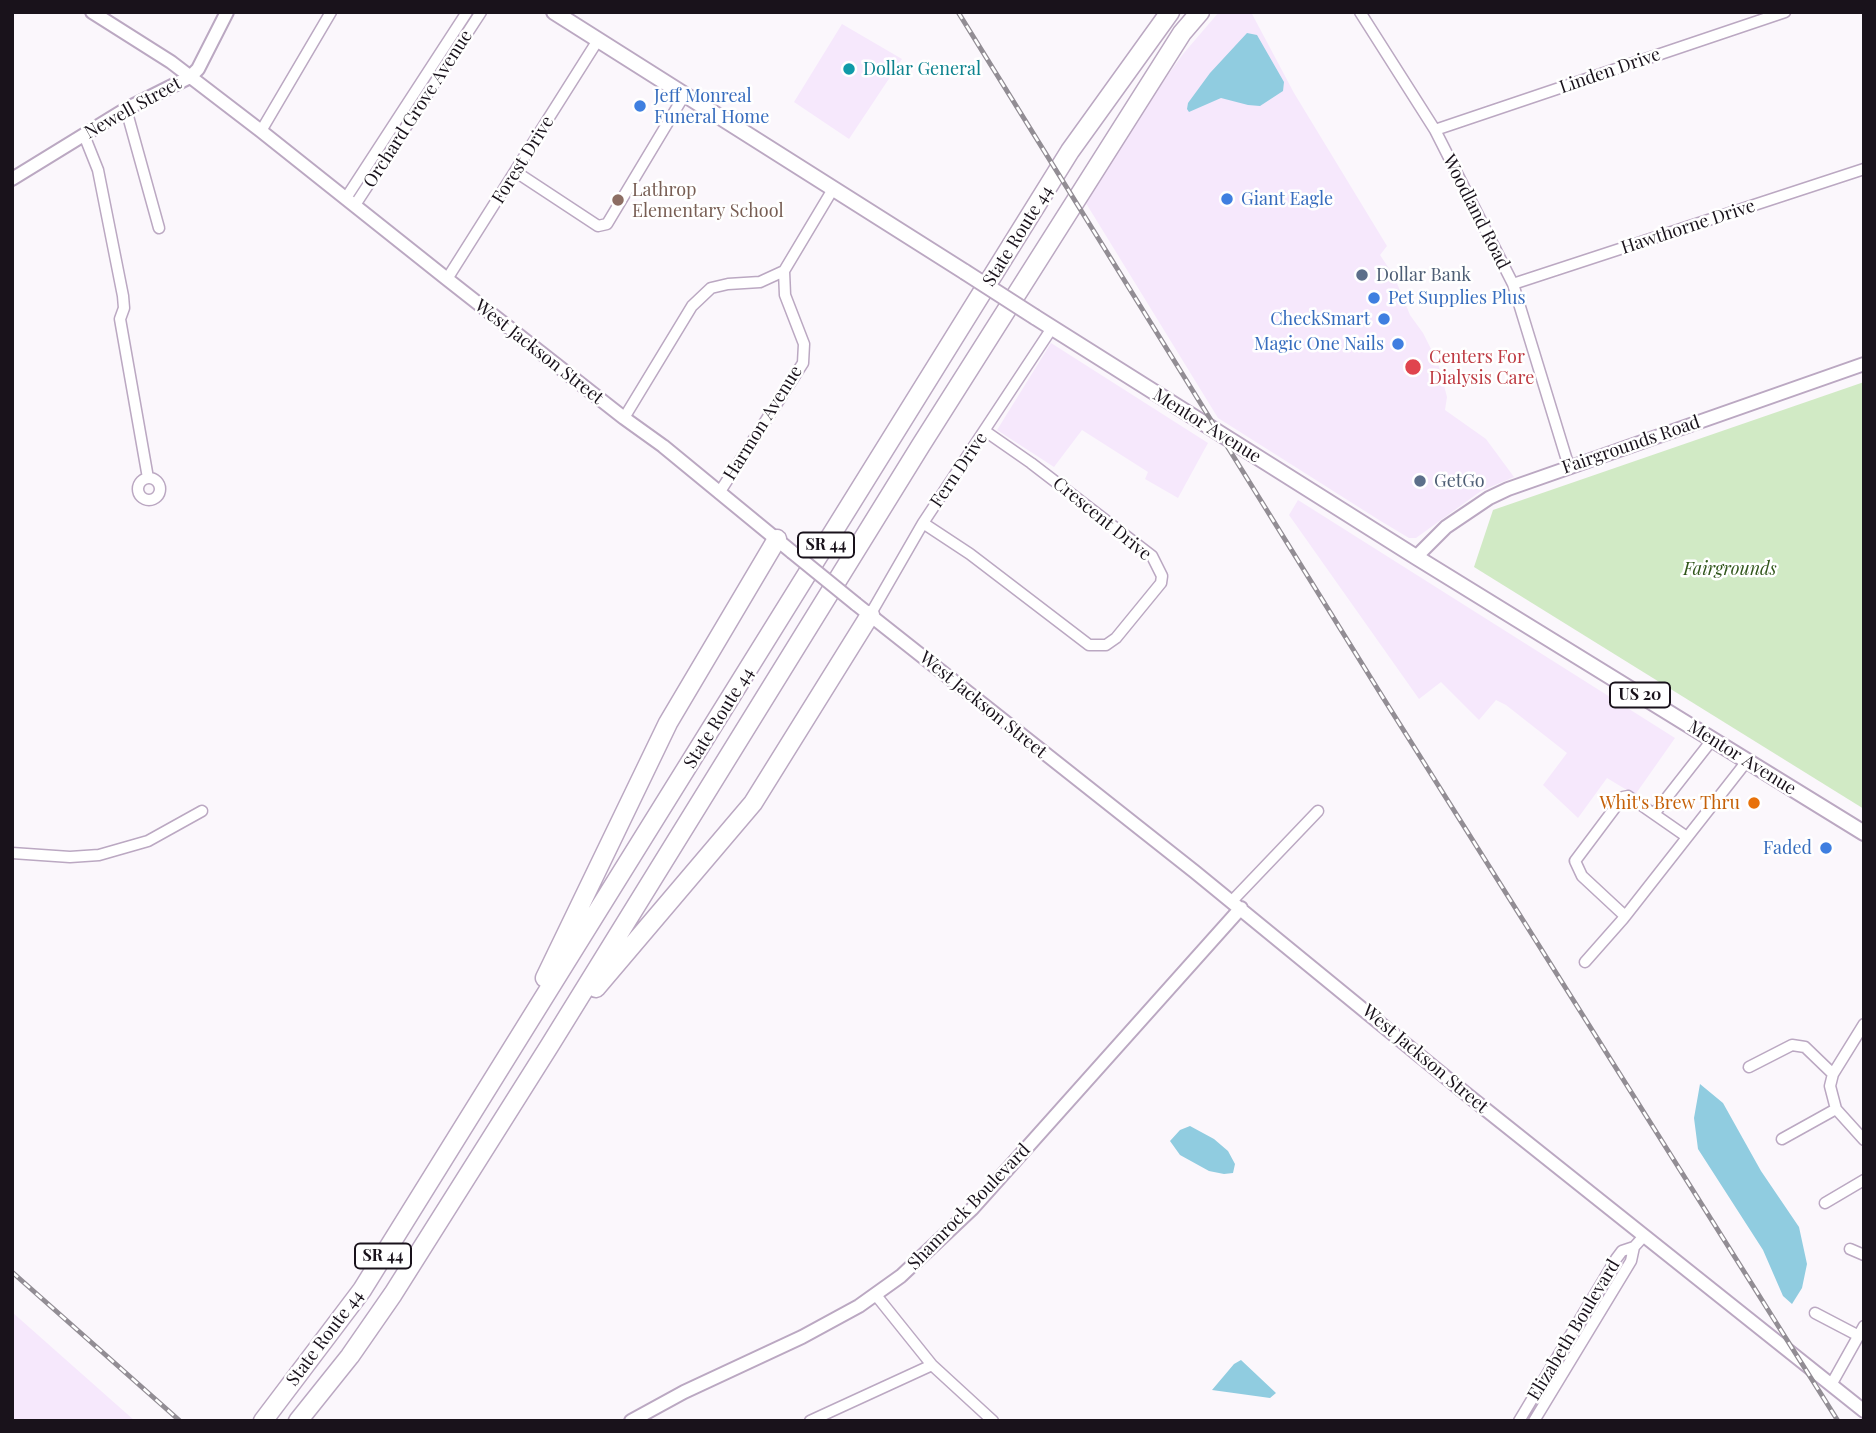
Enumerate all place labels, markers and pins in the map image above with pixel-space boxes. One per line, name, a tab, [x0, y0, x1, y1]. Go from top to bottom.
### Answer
place label: Dollar General	[863, 58, 981, 80]
marker: Dollar General	[841, 61, 857, 77]
place label: Jeff Monreal Funeral Home	[654, 85, 769, 128]
marker: Jeff Monreal Funeral Home	[632, 98, 648, 114]
place label: Lathrop Elementary School	[632, 179, 784, 222]
place label: Giant Eagle	[1241, 188, 1333, 210]
marker: Giant Eagle	[1219, 191, 1235, 207]
marker: Lathrop Elementary School	[610, 192, 626, 208]
place label: Dollar Bank	[1376, 264, 1471, 286]
marker: Dollar Bank	[1354, 267, 1370, 283]
place label: Pet Supplies Plus	[1388, 287, 1525, 309]
marker: Pet Supplies Plus	[1366, 290, 1382, 306]
place label: CheckSmart	[1270, 308, 1370, 330]
marker: CheckSmart	[1376, 311, 1392, 327]
place label: Magic One Nails	[1254, 333, 1384, 355]
marker: Magic One Nails	[1390, 336, 1406, 352]
place label: Centers For Dialysis Care	[1429, 346, 1534, 388]
marker: Centers For Dialysis Care	[1403, 357, 1423, 377]
place label: GetGo	[1434, 470, 1485, 492]
marker: GetGo	[1412, 473, 1428, 489]
place label: Whit's Brew Thru	[1599, 792, 1740, 814]
marker: Whit's Brew Thru	[1746, 795, 1762, 811]
place label: Faded	[1763, 837, 1812, 859]
marker: Faded	[1818, 840, 1834, 856]

